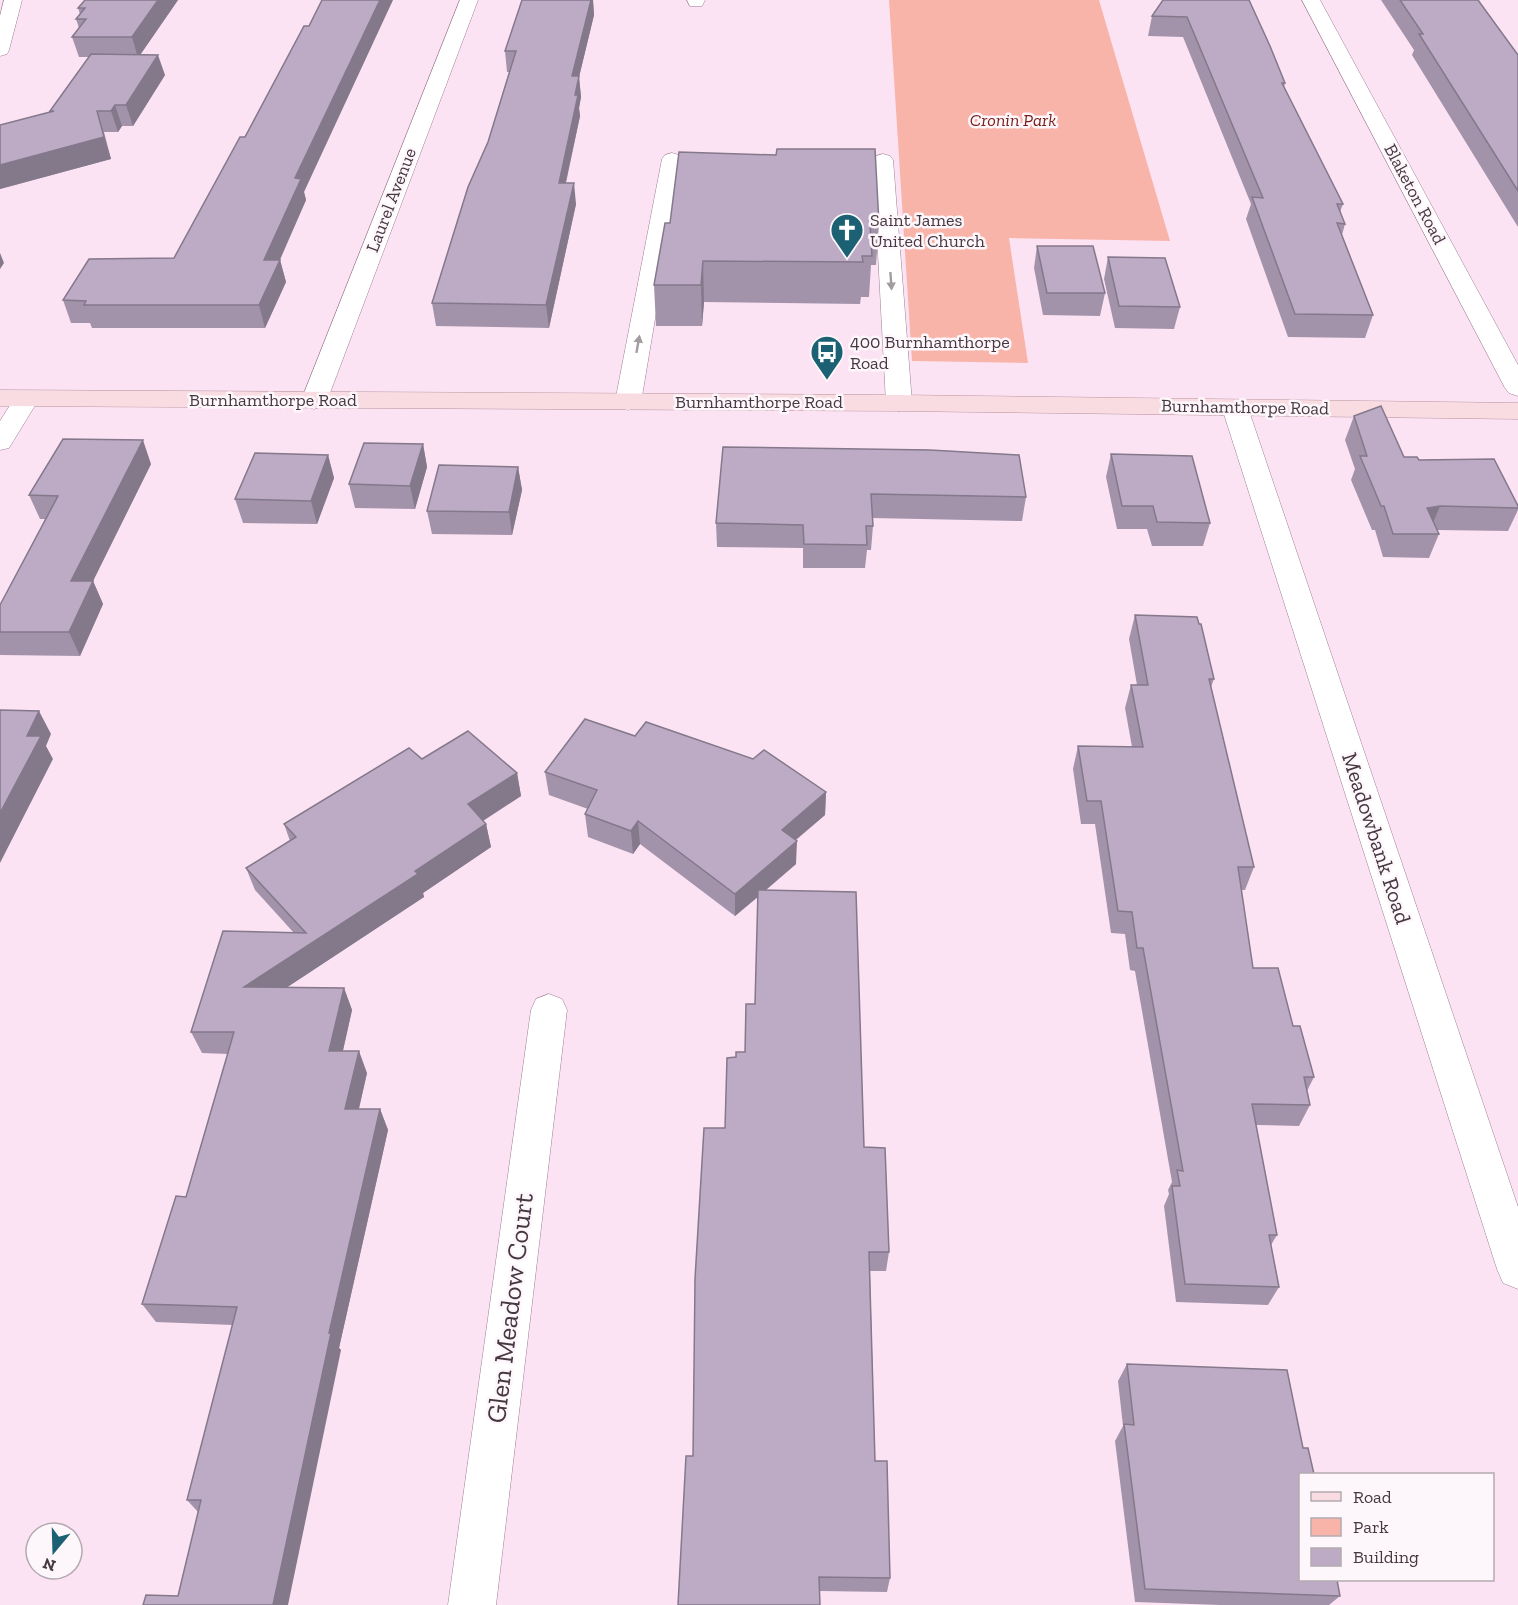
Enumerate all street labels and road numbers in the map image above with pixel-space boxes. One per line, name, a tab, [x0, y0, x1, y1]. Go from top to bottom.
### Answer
street label: Blaketon Road	[1379, 140, 1451, 248]
street label: Laurel Avenue	[361, 145, 421, 255]
street label: Burnhamthorpe Road	[189, 389, 357, 411]
street label: Burnhamthorpe Road	[675, 391, 843, 413]
street label: Burnhamthorpe Road	[1161, 395, 1329, 419]
street label: Meadowbank Road	[1336, 749, 1417, 927]
street label: Glen Meadow Court	[480, 1191, 540, 1425]

